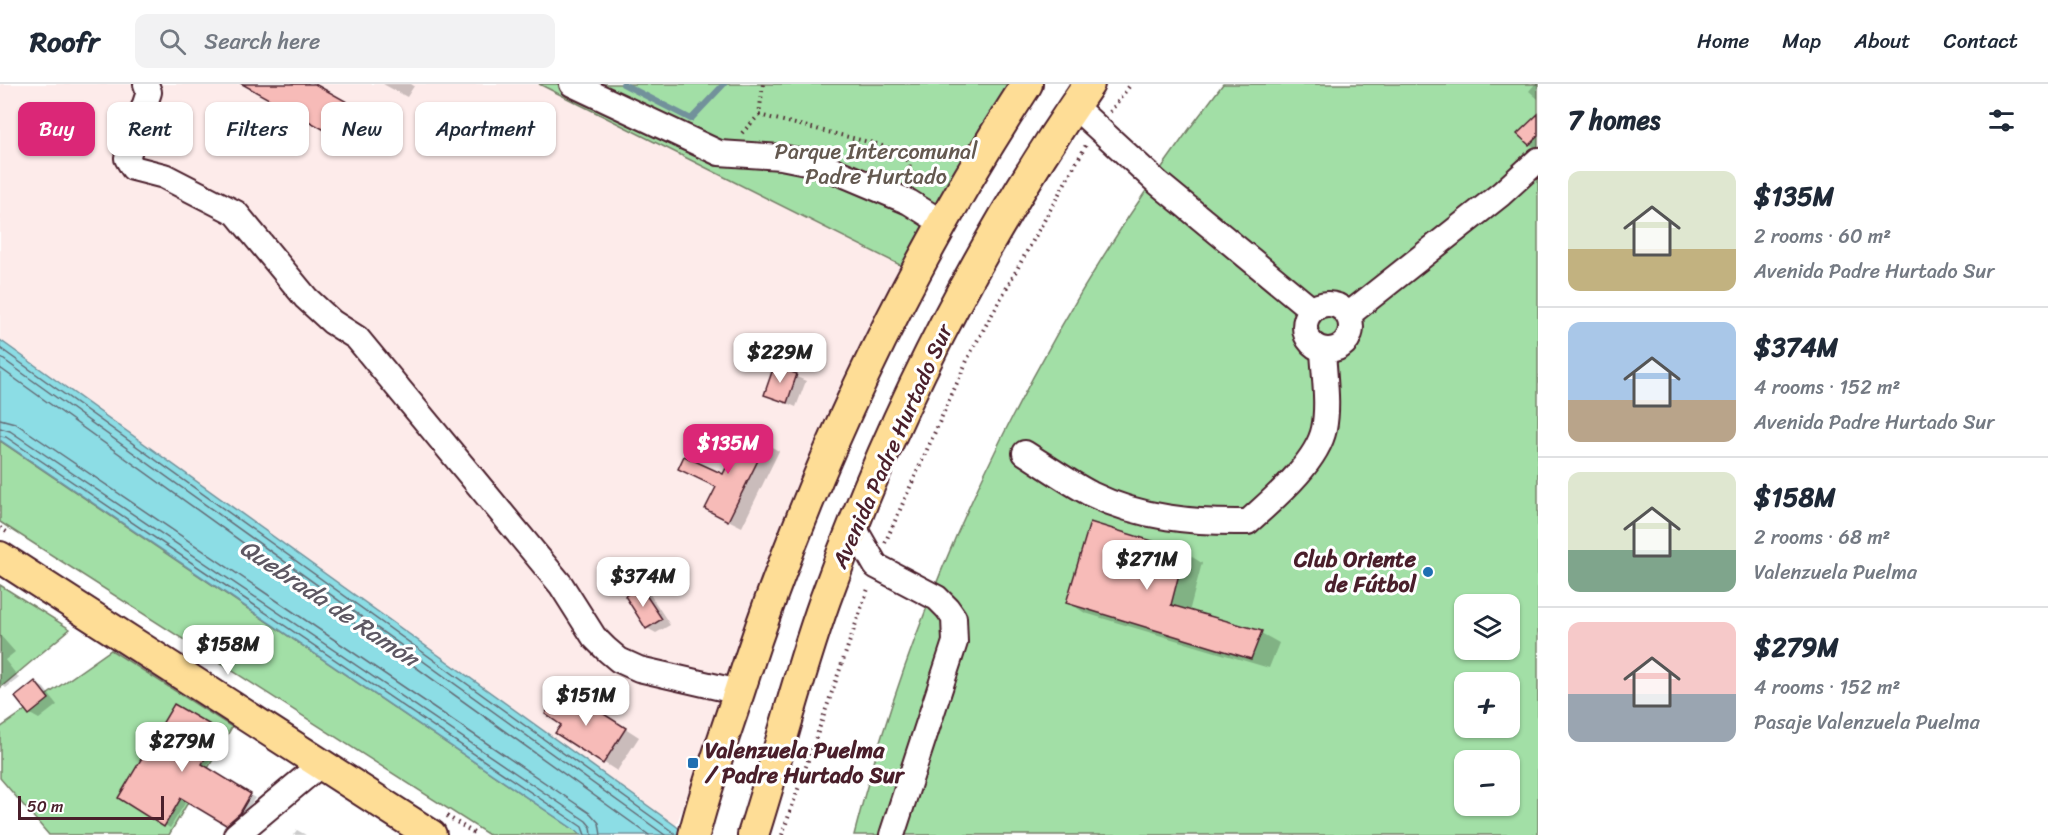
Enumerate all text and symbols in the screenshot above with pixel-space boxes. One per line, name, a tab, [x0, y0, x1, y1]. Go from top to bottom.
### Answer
search box	[135, 14, 555, 68]
text: Roofr	[30, 17, 99, 66]
text: Search here	[204, 22, 320, 61]
text: Home	[1697, 22, 1749, 60]
text: Map	[1782, 22, 1821, 60]
text: About	[1854, 22, 1911, 60]
text: Contact	[1944, 22, 2018, 60]
icon: search	[156, 25, 189, 58]
text: 7 homes	[1568, 97, 1660, 143]
chip: Buy	[18, 102, 95, 156]
chip: Rent	[107, 102, 193, 156]
chip: Filters	[205, 102, 309, 156]
chip: New	[321, 102, 403, 156]
chip: Apartment	[415, 102, 556, 156]
icon: filters	[1985, 104, 2018, 137]
park label: Parque Intercomunal Padre Hurtado	[775, 132, 978, 196]
text: $135M	[1754, 173, 1834, 219]
icon: home	[1616, 195, 1688, 267]
text: 2 rooms · 60 m²	[1754, 219, 1891, 254]
text: Avenida Padre Hurtado Sur	[1754, 254, 1994, 289]
street label: Avenida Padre Hurtado Sur	[820, 316, 964, 576]
text: $374M	[1754, 324, 1838, 370]
pin: $229M	[738, 333, 822, 384]
text: $229M	[747, 335, 813, 370]
icon: home	[1616, 346, 1688, 418]
text: 4 rooms · 152 m²	[1754, 370, 1900, 405]
text: Avenida Padre Hurtado Sur	[1754, 405, 1994, 440]
pin: $135M	[686, 424, 770, 475]
text: $135M	[697, 426, 759, 461]
text: $158M	[1754, 474, 1835, 520]
icon: home	[1616, 496, 1688, 568]
text: 2 rooms · 68 m²	[1754, 520, 1890, 555]
water label: Quebrada de Ramón	[231, 527, 430, 680]
pin: $271M	[1105, 540, 1189, 591]
place label: Club Oriente de Fútbol	[1293, 540, 1418, 604]
text: $271M	[1116, 542, 1178, 577]
text: Valenzuela Puelma	[1754, 555, 1917, 590]
pin: $374M	[601, 557, 685, 608]
text: $374M	[611, 559, 675, 594]
marker: Club Oriente de Fútbol	[1421, 565, 1435, 579]
map controls	[1454, 594, 1520, 816]
button: layers	[1454, 594, 1520, 660]
text: $279M	[1754, 624, 1839, 670]
pin: $158M	[186, 625, 270, 676]
text: $158M	[197, 627, 259, 662]
icon: home	[1616, 646, 1688, 718]
text: 4 rooms · 152 m²	[1754, 670, 1900, 705]
button: +	[1454, 672, 1520, 738]
pin: $151M	[544, 676, 628, 727]
text: $151M	[556, 678, 616, 713]
text: Pasaje Valenzuela Puelma	[1754, 705, 1980, 740]
pin: $279M	[140, 722, 224, 773]
text: $279M	[149, 724, 215, 759]
place label: Valenzuela Puelma / Padre Hurtado Sur	[704, 731, 906, 795]
button: −	[1454, 750, 1520, 816]
marker: Valenzuela Puelma / Padre Hurtado Sur	[686, 756, 700, 770]
text: 50 m	[27, 792, 63, 821]
scale bar	[18, 793, 164, 820]

